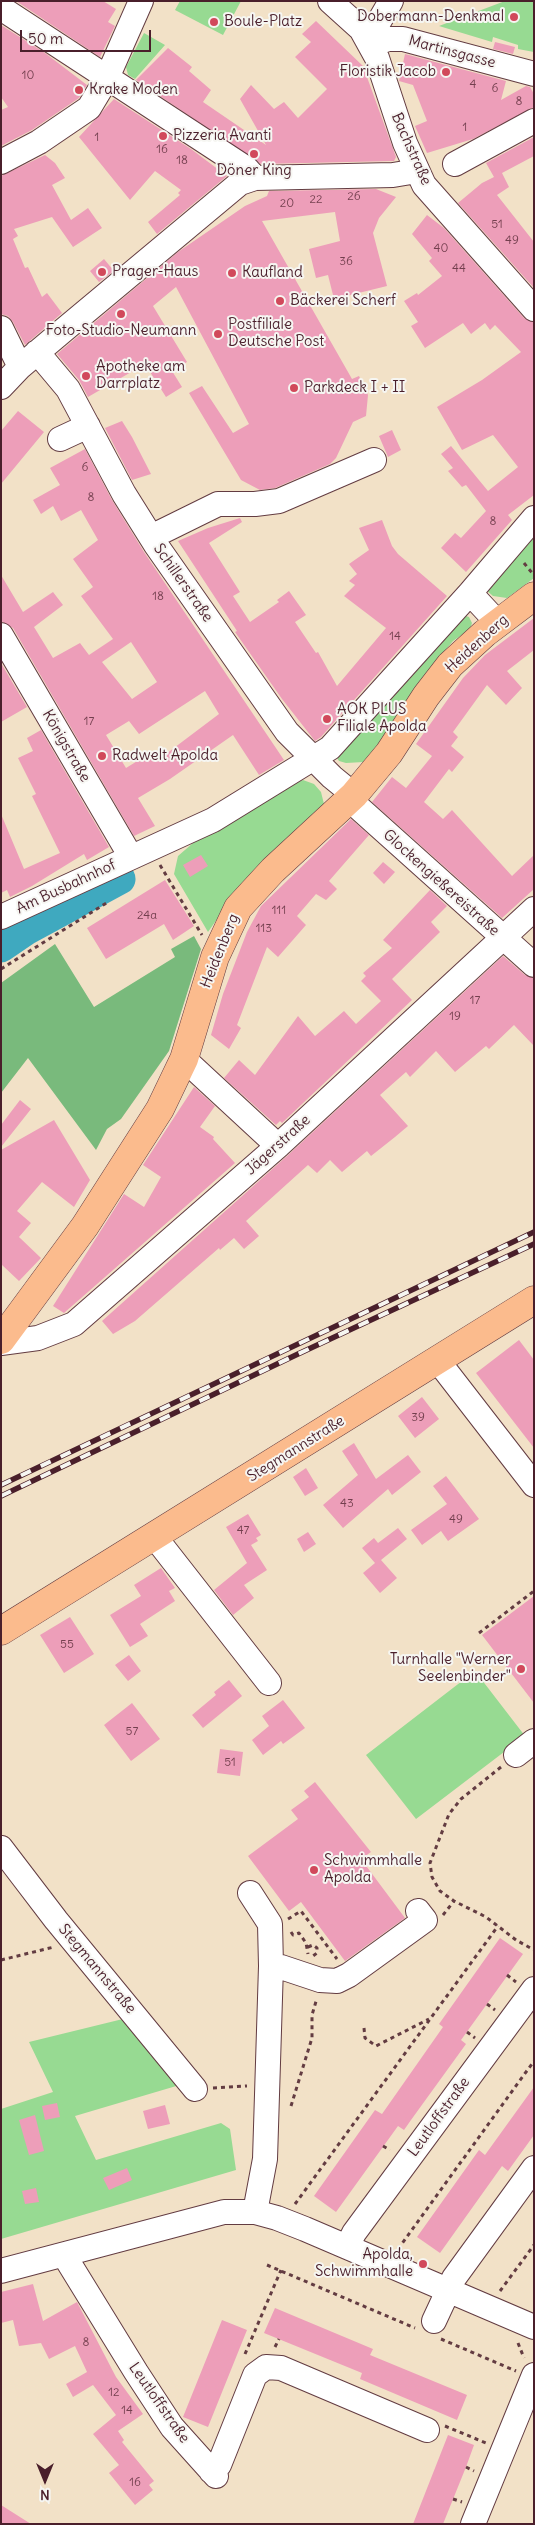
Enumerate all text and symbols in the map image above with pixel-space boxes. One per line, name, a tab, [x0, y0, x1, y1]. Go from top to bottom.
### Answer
place label: Dobermann-Denkmal	[357, 8, 504, 26]
marker: Dobermann-Denkmal	[508, 11, 520, 23]
place label: Boule-Platz	[224, 13, 302, 31]
marker: Boule-Platz	[208, 16, 220, 28]
scale bar	[22, 20, 154, 52]
text: 50 m	[28, 29, 63, 48]
street label: Martinsgasse	[407, 32, 497, 72]
place label: Floristik Jacob	[339, 63, 436, 81]
marker: Floristik Jacob	[440, 66, 452, 78]
house number: 10	[22, 69, 34, 83]
house number: 4	[470, 78, 476, 92]
place label: Krake Moden	[89, 81, 178, 99]
house number: 6	[492, 82, 498, 96]
marker: Krake Moden	[73, 84, 85, 96]
house number: 8	[516, 95, 522, 109]
street label: Bachstraße	[387, 110, 435, 188]
house number: 1	[463, 121, 467, 135]
place label: Pizzeria Avanti	[173, 127, 271, 145]
marker: Pizzeria Avanti	[157, 130, 169, 142]
house number: 1	[95, 131, 99, 145]
house number: 16	[156, 143, 168, 157]
marker: Döner King	[248, 148, 260, 160]
house number: 18	[176, 154, 188, 168]
place label: Döner King	[216, 162, 292, 180]
house number: 26	[347, 190, 361, 204]
house number: 22	[309, 193, 323, 207]
house number: 20	[280, 197, 294, 211]
house number: 51	[491, 218, 503, 232]
house number: 49	[505, 234, 519, 248]
house number: 40	[434, 242, 448, 256]
house number: 36	[339, 255, 353, 269]
house number: 44	[452, 262, 466, 276]
place label: Prager-Haus	[112, 263, 198, 281]
place label: Kaufland	[242, 264, 303, 282]
marker: Prager-Haus	[96, 266, 108, 278]
marker: Kaufland	[226, 267, 238, 279]
place label: Bäckerei Scherf	[290, 292, 396, 310]
marker: Bäckerei Scherf	[274, 295, 286, 307]
marker: Foto-Studio-Neumann	[115, 308, 127, 320]
place label: Postfiliale Deutsche Post	[228, 316, 324, 351]
place label: Foto-Studio-Neumann	[46, 322, 196, 340]
marker: Postfiliale Deutsche Post	[212, 328, 224, 340]
place label: Apotheke am Darrplatz	[96, 358, 185, 393]
marker: Apotheke am Darrplatz	[80, 370, 92, 382]
place label: Parkdeck I + II	[304, 379, 405, 397]
marker: Parkdeck I + II	[288, 382, 300, 394]
house number: 6	[82, 461, 88, 475]
house number: 8	[88, 491, 94, 505]
house number: 8	[490, 515, 496, 529]
street label: Schillerstraße	[149, 540, 217, 626]
house number: 18	[152, 590, 164, 604]
street label: Heidenberg	[442, 611, 512, 677]
house number: 14	[389, 630, 401, 644]
place label: AOK PLUS Filiale Apolda	[337, 701, 427, 736]
street label: Königstraße	[38, 707, 94, 785]
marker: AOK PLUS Filiale Apolda	[321, 713, 333, 725]
house number: 17	[84, 715, 94, 729]
place label: Radwelt Apolda	[112, 747, 218, 765]
marker: Radwelt Apolda	[96, 750, 108, 762]
street label: Glockengießereistraße	[379, 826, 503, 940]
street label: Am Busbahnhof	[13, 856, 119, 918]
house number: 111	[272, 904, 286, 918]
house number: 24a	[137, 909, 157, 923]
street label: Heidenberg	[197, 911, 243, 991]
house number: 113	[256, 922, 272, 936]
house number: 17	[470, 994, 480, 1008]
house number: 19	[449, 1010, 461, 1024]
street label: Jägerstraße	[242, 1111, 314, 1179]
house number: 39	[411, 1411, 425, 1425]
street label: Stegmannstraße	[244, 1412, 348, 1486]
house number: 43	[340, 1497, 354, 1511]
house number: 49	[449, 1513, 463, 1527]
house number: 47	[237, 1524, 249, 1538]
house number: 55	[60, 1638, 74, 1652]
place label: Turnhalle "Werner Seelenbinder"	[390, 1651, 511, 1686]
marker: Turnhalle "Werner Seelenbinder"	[515, 1663, 527, 1675]
house number: 57	[126, 1725, 138, 1739]
house number: 51	[224, 1756, 236, 1770]
place label: Schwimmhalle Apolda	[324, 1852, 422, 1887]
marker: Schwimmhalle Apolda	[308, 1864, 320, 1876]
street label: Stegmannstraße	[54, 1921, 140, 2017]
street label: Leutloffstraße	[404, 2074, 474, 2160]
place label: Apolda, Schwimmhalle	[315, 2246, 413, 2281]
marker: Apolda, Schwimmhalle	[417, 2258, 429, 2270]
house number: 8	[83, 2336, 89, 2350]
street label: Leutloffstraße	[125, 2359, 193, 2447]
house number: 12	[108, 2386, 120, 2400]
house number: 14	[121, 2404, 133, 2418]
north arrow	[20, 2455, 70, 2505]
house number: 16	[129, 2476, 141, 2490]
text: N	[40, 2486, 50, 2504]

